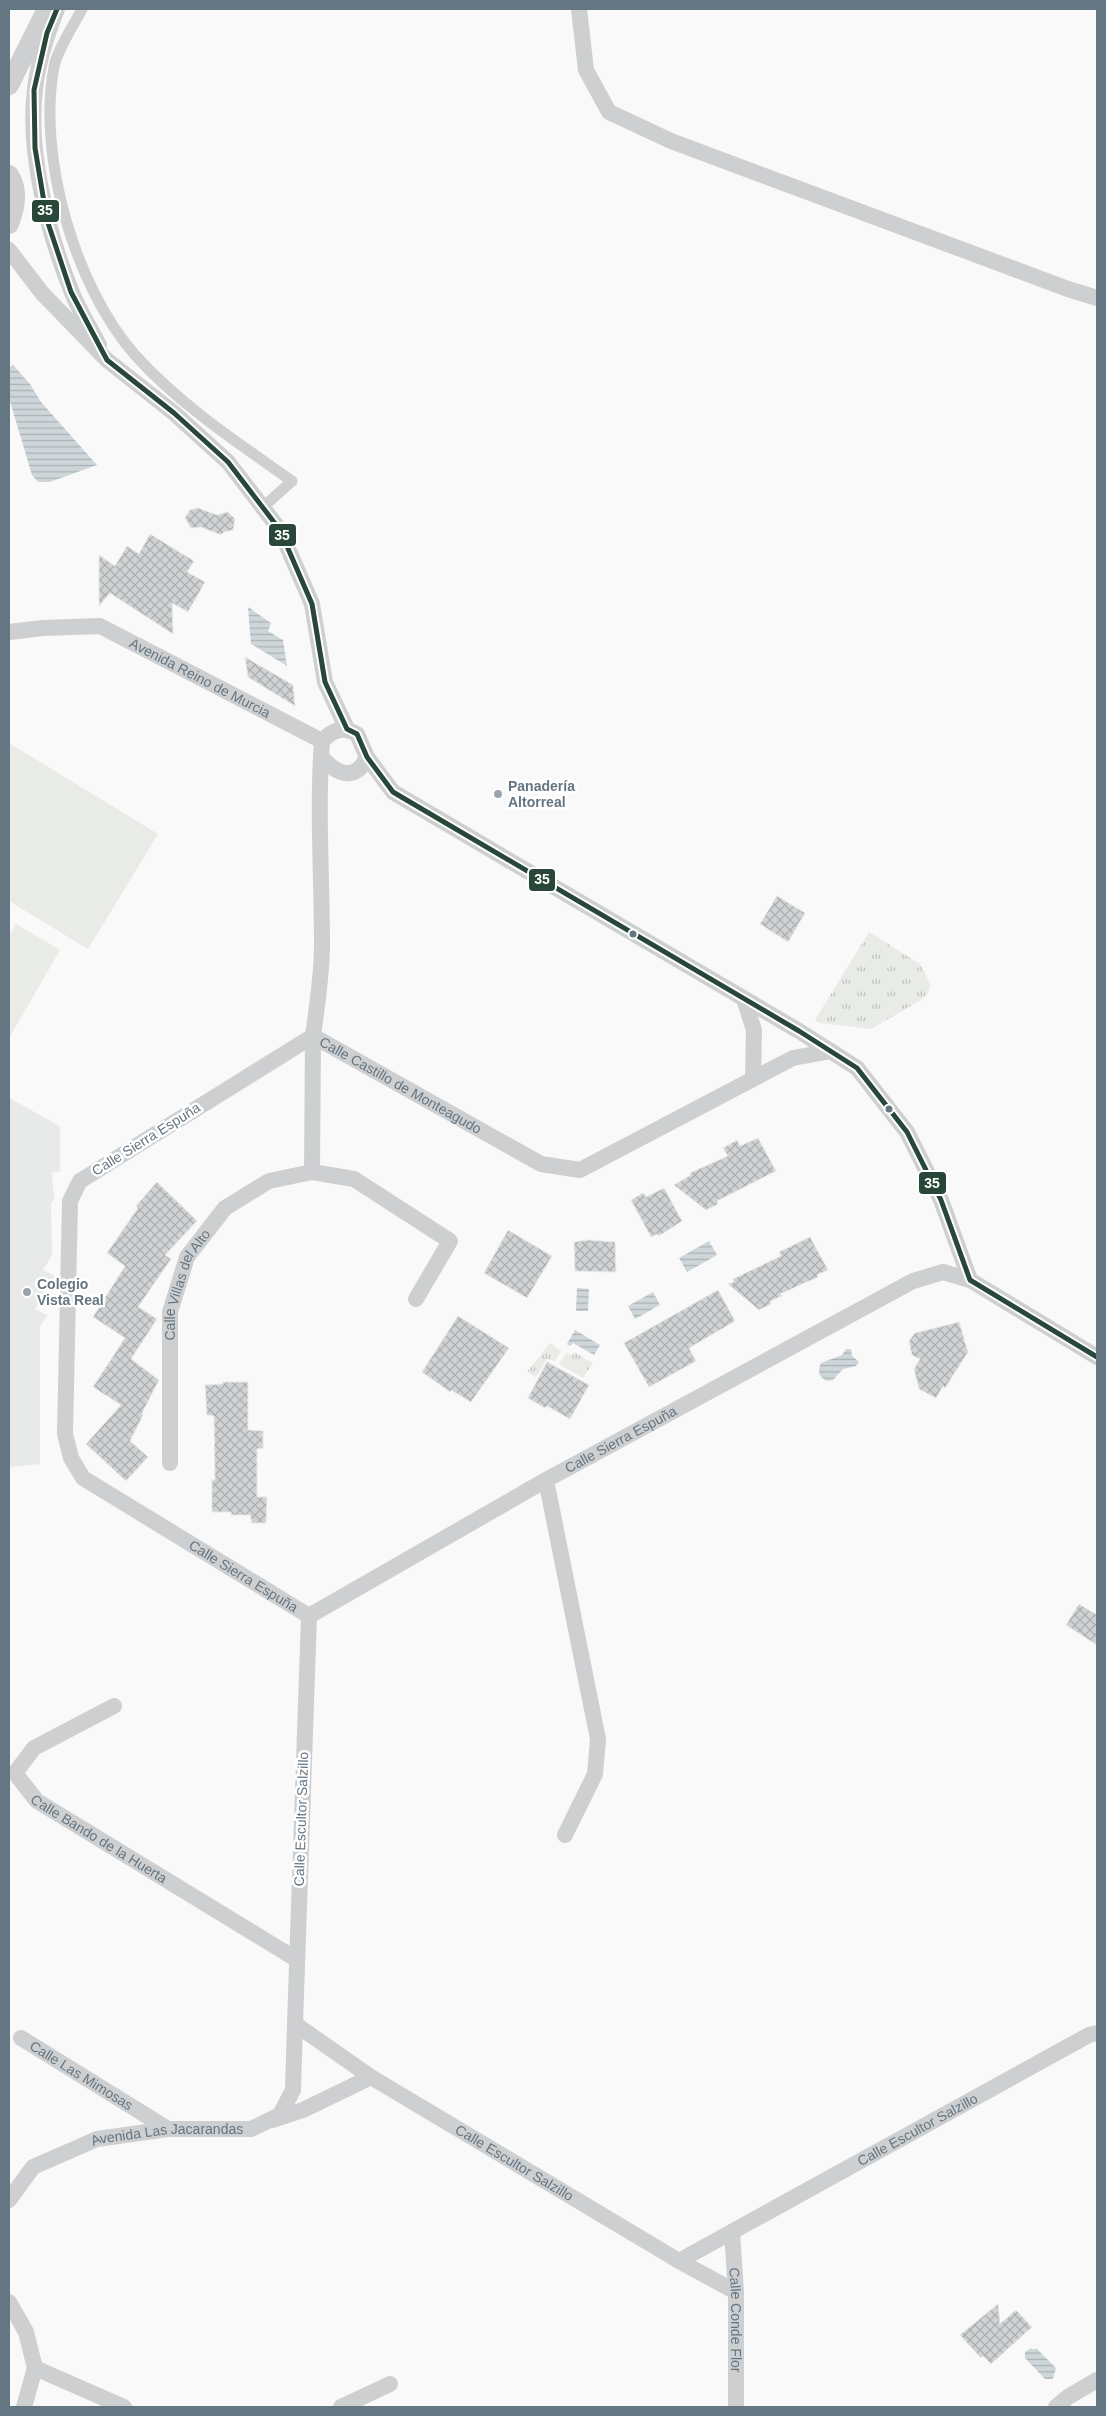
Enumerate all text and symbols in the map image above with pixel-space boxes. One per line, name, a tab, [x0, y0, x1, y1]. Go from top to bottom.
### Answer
line badge: 35	[31, 199, 60, 223]
text: 35	[37, 202, 53, 218]
line badge: 35	[268, 523, 297, 547]
text: 35	[274, 527, 290, 543]
street label: Avenida Reino de Murcia	[127, 635, 273, 721]
place label: Panadería Altorreal	[508, 778, 575, 810]
marker: Panadería Altorreal	[492, 788, 504, 800]
line badge: 35	[528, 868, 556, 892]
text: 35	[534, 871, 550, 887]
unlabelled marker	[628, 929, 638, 939]
street label: Calle Castillo de Monteagudo	[317, 1033, 485, 1137]
street label: Calle Sierra Espuña	[89, 1099, 203, 1179]
unlabelled marker	[884, 1104, 894, 1114]
line badge: 35	[918, 1171, 947, 1195]
text: 35	[924, 1175, 940, 1191]
street label: Calle Villas del Alto	[162, 1226, 214, 1341]
place label: Colegio Vista Real	[37, 1276, 104, 1308]
marker: Colegio Vista Real	[21, 1286, 33, 1298]
street label: Calle Sierra Espuña	[562, 1403, 680, 1476]
street label: Calle Sierra Espuña	[186, 1537, 301, 1615]
street label: Calle Escultor Salzillo	[291, 1751, 311, 1887]
street label: Calle Bando de la Huerta	[27, 1792, 170, 1887]
street label: Calle Las Mimosas	[27, 2037, 136, 2113]
street label: Calle Escultor Salzillo	[855, 2090, 981, 2169]
street label: Avenida Las Jacarandas	[88, 2121, 243, 2149]
street label: Calle Escultor Salzillo	[452, 2121, 577, 2204]
street label: Calle Conde Flor	[726, 2267, 744, 2373]

